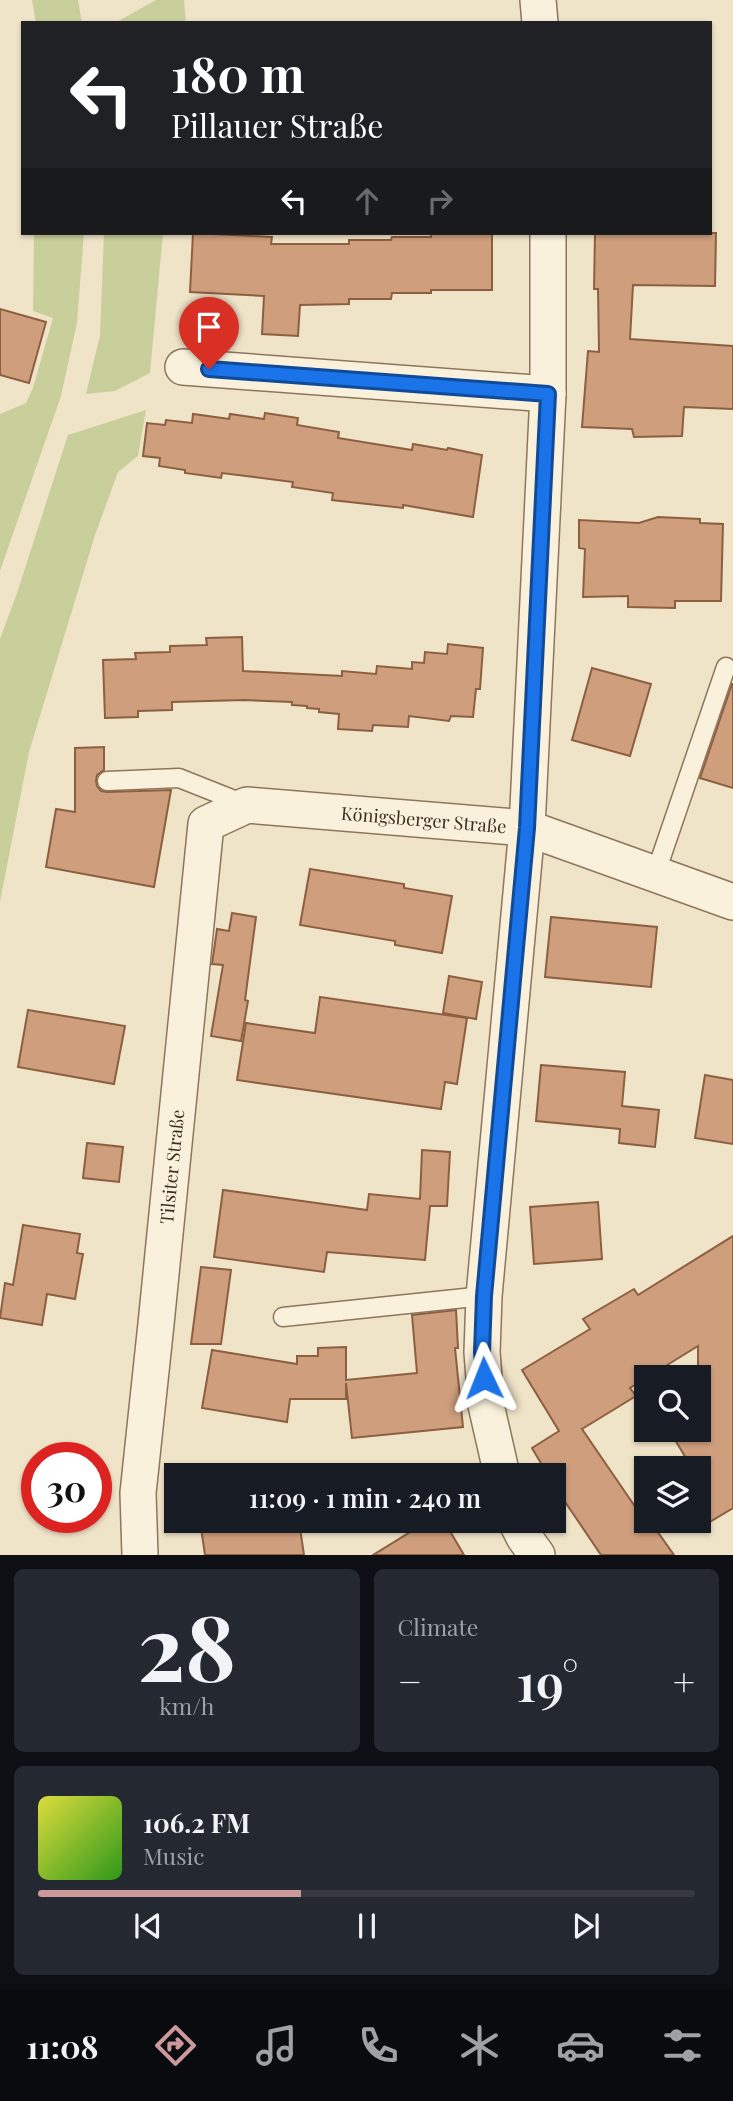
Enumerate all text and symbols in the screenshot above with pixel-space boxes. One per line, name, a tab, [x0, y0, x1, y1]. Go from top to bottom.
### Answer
text: 180 m	[171, 40, 305, 105]
icon: left	[56, 49, 147, 140]
text: Pillauer Straße	[171, 103, 383, 146]
icon: left	[275, 182, 313, 220]
icon: ahead	[348, 182, 386, 220]
icon: right	[421, 182, 459, 220]
pin	[179, 297, 239, 369]
icon: arrive	[190, 308, 228, 346]
street label: Königsberger Straße	[340, 801, 507, 838]
street label: Tilsiter Straße	[154, 1108, 189, 1225]
position arrow	[447, 1341, 521, 1415]
map controls	[634, 1365, 711, 1533]
button: search	[634, 1365, 711, 1442]
speed limit sign: 30	[21, 1442, 112, 1533]
button: layers	[634, 1456, 711, 1533]
text: 11:09 · 1 min · 240 m	[249, 1480, 481, 1515]
text: 28	[137, 1584, 236, 1705]
text: Climate	[398, 1611, 478, 1642]
text: 19°	[516, 1646, 579, 1715]
text: −	[398, 1655, 422, 1706]
text: +	[673, 1655, 695, 1706]
text: km/h	[159, 1690, 214, 1721]
text: 106.2 FM	[143, 1805, 250, 1840]
text: Music	[143, 1840, 204, 1871]
icon: previous	[129, 1907, 167, 1945]
icon: pause	[348, 1907, 386, 1945]
icon: next	[567, 1907, 605, 1945]
icon: directions	[151, 2021, 200, 2070]
icon: music	[252, 2021, 301, 2070]
icon: phone	[354, 2021, 403, 2070]
icon: climate	[455, 2021, 504, 2070]
icon: car	[556, 2021, 605, 2070]
icon: filters	[658, 2021, 707, 2070]
text: 11:08	[26, 2024, 99, 2067]

